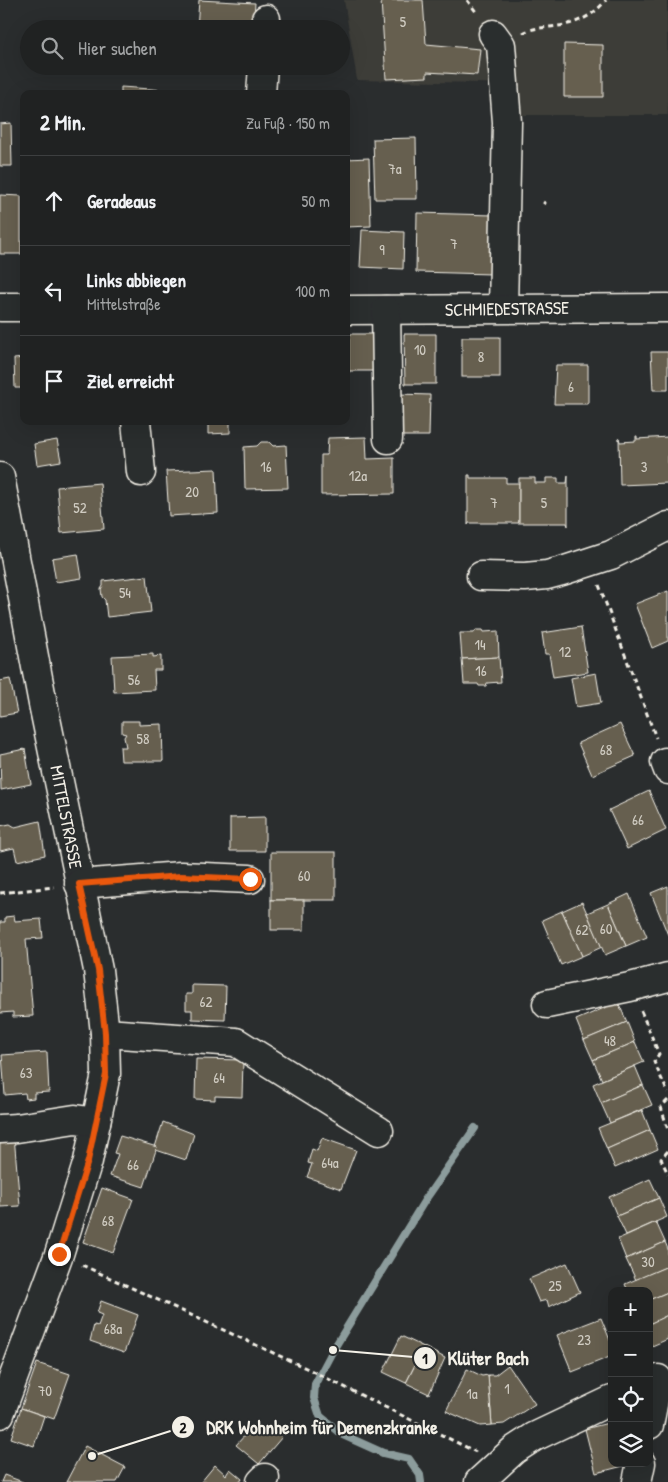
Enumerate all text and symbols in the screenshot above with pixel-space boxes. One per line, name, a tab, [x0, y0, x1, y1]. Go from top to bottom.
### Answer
house number: 5	[400, 11, 407, 32]
search box	[20, 20, 350, 75]
icon: search	[38, 34, 66, 62]
text: Hier suchen	[78, 35, 157, 61]
text: 2 Min.	[40, 108, 86, 137]
text: Zu Fuß · 150 m	[246, 112, 330, 134]
house number: 7a	[388, 158, 402, 179]
icon: ahead	[40, 187, 68, 215]
text: Geradeaus	[87, 188, 156, 214]
text: 50 m	[302, 190, 330, 212]
house number: 7	[450, 233, 458, 254]
house number: 9	[379, 239, 385, 260]
text: Links abbiegen	[87, 267, 186, 293]
icon: left	[40, 277, 68, 305]
text: 100 m	[295, 280, 330, 302]
text: Mittelstraße	[87, 293, 161, 315]
street label: SCHMIEDESTRASSE	[445, 295, 569, 322]
house number: 10	[414, 339, 426, 360]
house number: 8	[478, 346, 484, 367]
icon: arrive	[40, 367, 68, 395]
text: Ziel erreicht	[87, 368, 174, 394]
house number: 6	[568, 376, 574, 397]
house number: 16	[260, 456, 272, 477]
house number: 3	[641, 456, 648, 477]
house number: 12a	[349, 465, 367, 486]
house number: 20	[185, 481, 199, 502]
house number: 7	[490, 492, 498, 513]
house number: 5	[541, 492, 548, 513]
house number: 52	[73, 497, 87, 518]
house number: 54	[119, 582, 131, 603]
house number: 14	[474, 634, 486, 655]
house number: 12	[559, 641, 571, 662]
house number: 16	[475, 660, 487, 681]
house number: 56	[128, 669, 140, 690]
house number: 58	[137, 728, 149, 749]
house number: 68	[600, 739, 612, 760]
street label: MITTELSTRASSE	[44, 763, 89, 871]
house number: 66	[632, 809, 644, 830]
house number: 60	[298, 865, 311, 886]
route start	[239, 868, 262, 891]
house number: 60	[600, 918, 613, 939]
house number: 62	[575, 919, 589, 940]
house number: 62	[199, 991, 213, 1012]
house number: 48	[604, 1030, 616, 1051]
house number: 63	[20, 1062, 33, 1083]
house number: 64	[213, 1067, 225, 1088]
house number: 64a	[321, 1152, 339, 1173]
house number: 66	[127, 1154, 139, 1175]
house number: 68	[102, 1210, 114, 1231]
route end	[48, 1243, 71, 1266]
house number: 30	[641, 1251, 655, 1272]
house number: 25	[548, 1275, 562, 1296]
map controls	[608, 1287, 653, 1467]
button: +	[608, 1287, 653, 1332]
house number: 68a	[104, 1318, 122, 1339]
house number: 23	[577, 1329, 591, 1350]
button: −	[608, 1332, 653, 1377]
callout: Klüter Bach	[413, 1341, 539, 1375]
text: Klüter Bach	[448, 1345, 528, 1371]
text: 1	[422, 1348, 428, 1369]
button: locate	[608, 1377, 653, 1422]
house number: 1	[504, 1378, 510, 1399]
house number: 70	[38, 1380, 52, 1401]
house number: 1a	[466, 1383, 478, 1404]
callout: DRK Wohnheim für Demenzkranke	[171, 1410, 447, 1444]
text: DRK Wohnheim für Demenzkranke	[206, 1414, 438, 1440]
text: 2	[179, 1417, 187, 1438]
button: layers	[608, 1422, 653, 1467]

